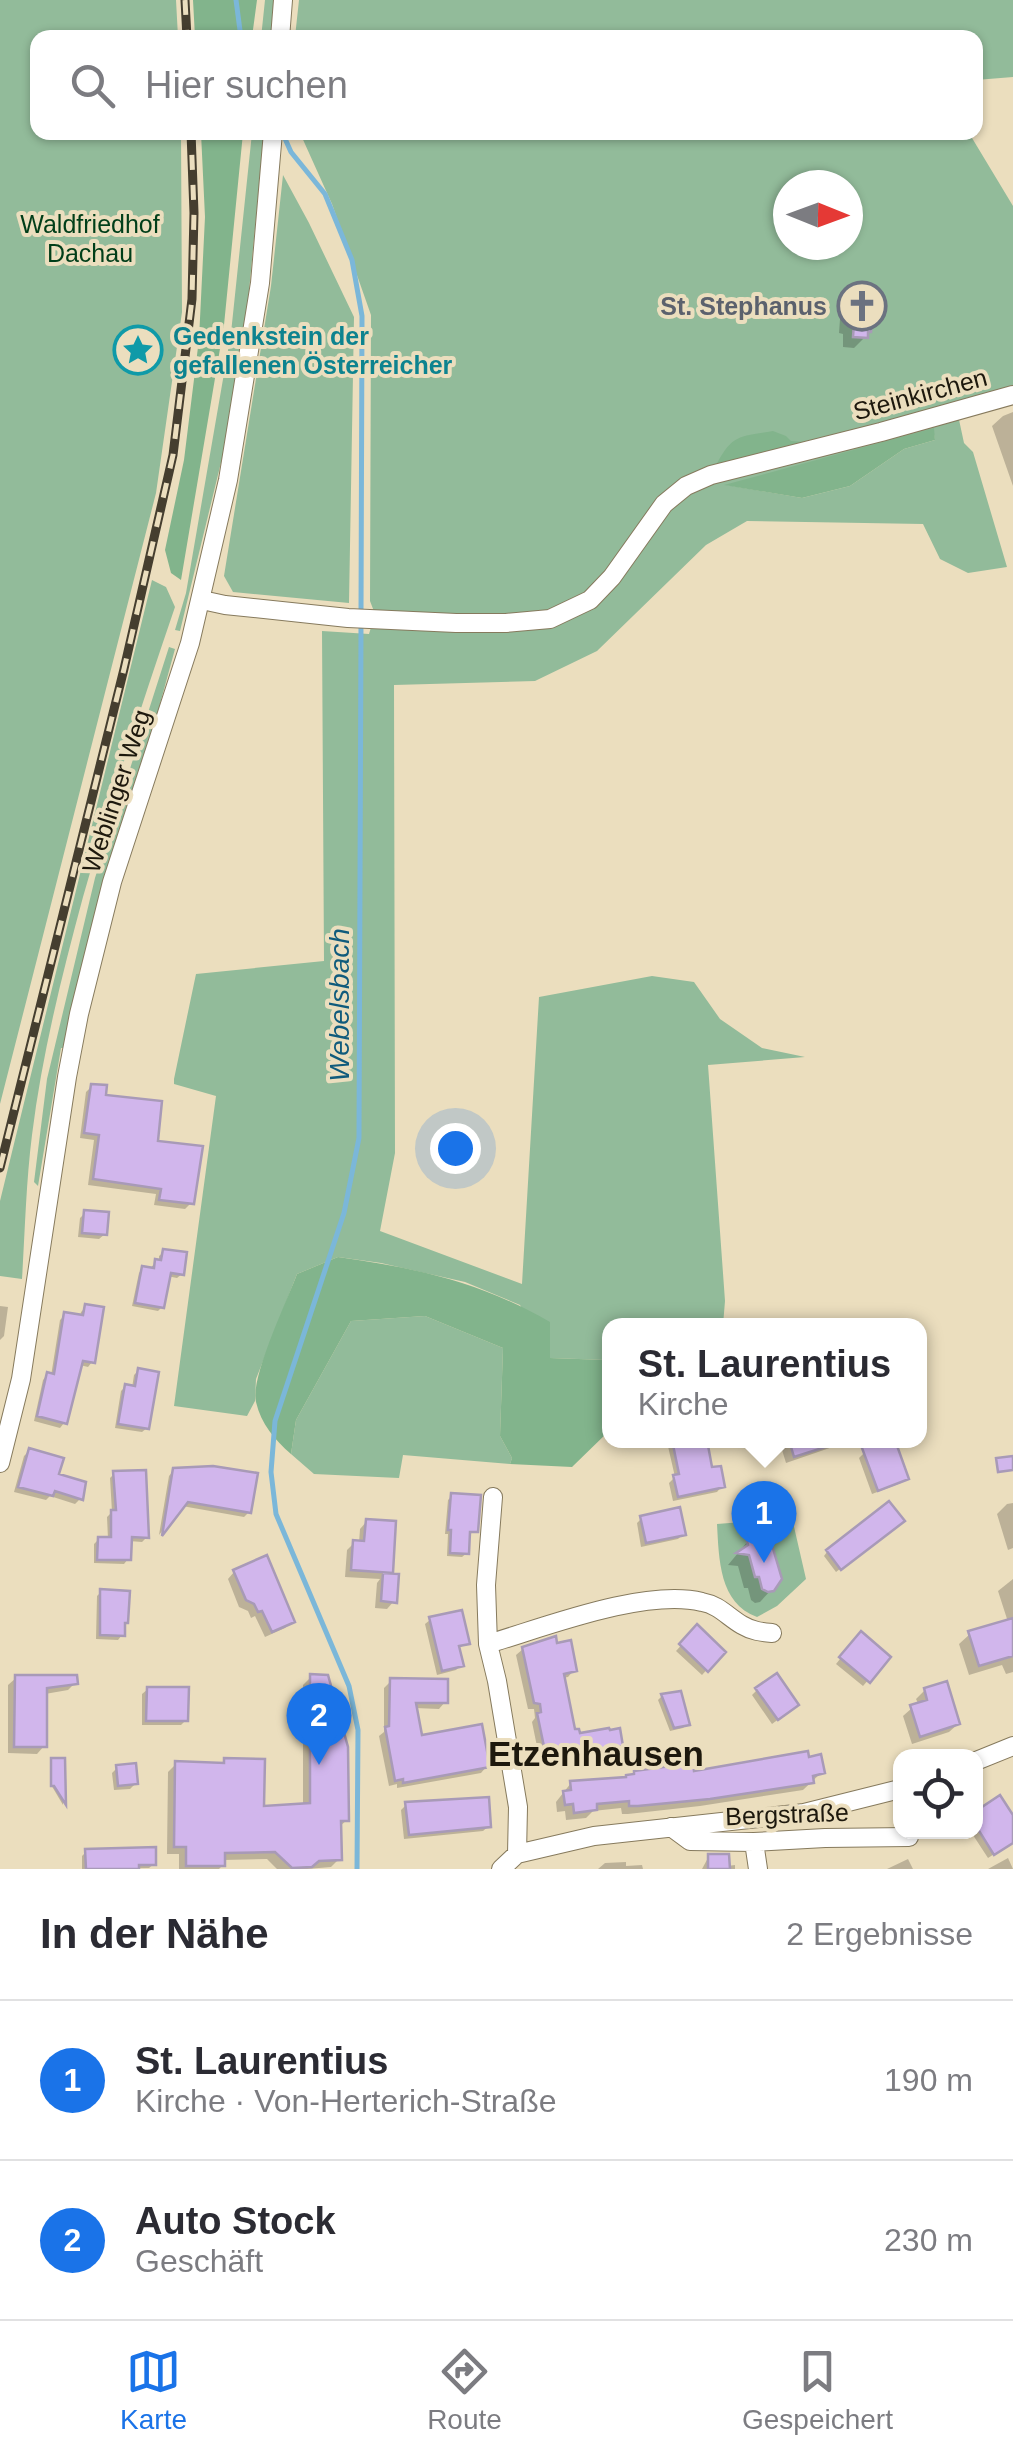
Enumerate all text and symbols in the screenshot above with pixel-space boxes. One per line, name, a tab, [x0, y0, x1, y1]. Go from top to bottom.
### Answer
search box	[30, 30, 983, 140]
icon: search	[65, 58, 120, 113]
text: Hier suchen	[145, 64, 348, 106]
north arrow	[773, 170, 863, 260]
park label: Waldfriedhof Dachau	[20, 210, 160, 267]
church icon: St. Stephanus	[836, 280, 888, 332]
place label: St. Stephanus	[660, 292, 827, 320]
place label: Gedenkstein der gefallenen Österreicher	[173, 322, 453, 379]
place icon: Gedenkstein der gefallenen Österreicher	[112, 324, 164, 376]
street label: Steinkirchen	[850, 363, 990, 425]
street label: Weblinger Weg	[76, 706, 156, 876]
water label: Webelsbach	[324, 928, 355, 1082]
your location	[430, 1123, 481, 1174]
popup	[602, 1318, 927, 1448]
text: St. Laurentius	[638, 1343, 891, 1385]
text: Kirche	[638, 1386, 729, 1422]
pin: 1	[732, 1480, 796, 1563]
pin: 2	[286, 1682, 352, 1765]
district label: Etzenhausen	[488, 1734, 704, 1773]
map controls	[893, 1749, 983, 1839]
button: locate	[893, 1749, 983, 1839]
street label: Bergstraße	[725, 1798, 849, 1830]
text: In der Nähe	[40, 1910, 269, 1957]
text: 2 Ergebnisse	[786, 1916, 973, 1952]
text: St. Laurentius	[135, 2040, 388, 2082]
text: 1	[64, 2062, 81, 2098]
text: 190 m	[884, 2062, 973, 2098]
text: Kirche · Von-Herterich-Straße	[135, 2083, 556, 2119]
text: Auto Stock	[135, 2200, 336, 2242]
text: 2	[64, 2222, 81, 2258]
text: 230 m	[884, 2222, 973, 2258]
text: Geschäft	[135, 2243, 263, 2279]
tab: Karte	[120, 2344, 187, 2436]
tab: Route	[427, 2344, 502, 2436]
tab: Gespeichert	[742, 2344, 893, 2436]

